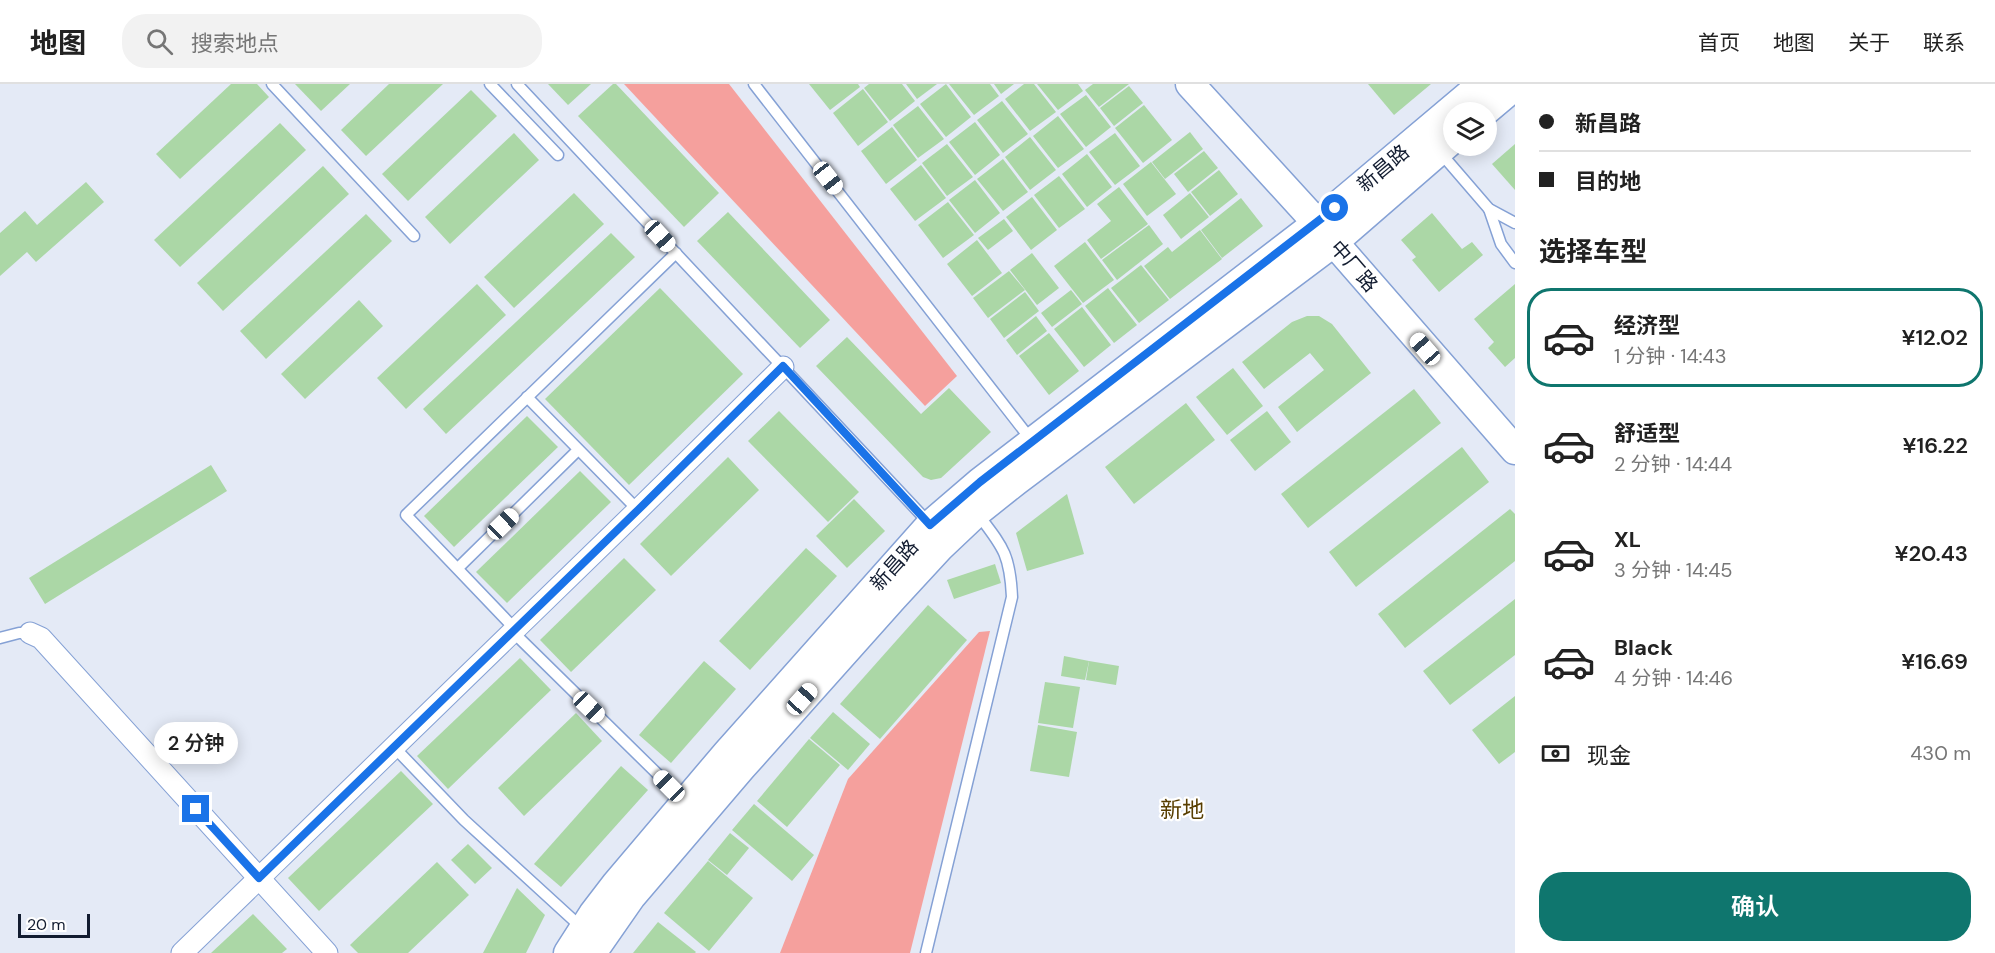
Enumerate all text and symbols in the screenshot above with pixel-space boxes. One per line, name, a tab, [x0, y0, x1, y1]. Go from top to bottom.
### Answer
search box	[122, 14, 542, 68]
text: 地图	[30, 25, 86, 62]
icon: search	[143, 25, 176, 58]
text: 搜索地点	[191, 29, 279, 58]
text: 首页	[1698, 29, 1740, 57]
text: 地图	[1773, 29, 1815, 57]
text: 关于	[1848, 29, 1890, 57]
text: 联系	[1923, 29, 1965, 57]
map controls	[1443, 102, 1497, 156]
button: layers	[1443, 102, 1497, 156]
text: 新昌路	[1575, 109, 1641, 138]
street label: 新昌路	[1352, 139, 1414, 197]
car	[810, 158, 846, 198]
text: 目的地	[1575, 167, 1641, 196]
route start	[1321, 194, 1348, 221]
car	[641, 217, 679, 255]
text: 选择车型	[1539, 234, 1647, 269]
street label: 中厂路	[1325, 235, 1383, 297]
icon: car	[1542, 311, 1596, 365]
text: 经济型	[1614, 311, 1680, 340]
text: ¥12.02	[1901, 323, 1968, 352]
car	[1406, 330, 1444, 368]
text: 1 分钟 · 14:43	[1614, 343, 1727, 369]
icon: car	[1542, 419, 1596, 473]
text: 舒适型	[1614, 419, 1680, 448]
text: ¥16.22	[1903, 431, 1968, 460]
text: 2 分钟 · 14:44	[1614, 451, 1732, 477]
car	[484, 505, 522, 543]
text: XL	[1614, 525, 1641, 554]
icon: car	[1542, 527, 1596, 581]
street label: 新昌路	[864, 534, 924, 596]
text: ¥20.43	[1895, 539, 1968, 568]
text: 3 分钟 · 14:45	[1614, 557, 1733, 583]
text: Black	[1614, 633, 1673, 662]
icon: car	[1542, 635, 1596, 689]
text: ¥16.69	[1901, 647, 1968, 676]
text: 4 分钟 · 14:46	[1614, 665, 1733, 691]
car	[783, 680, 821, 718]
car	[570, 688, 608, 726]
callout: 2 分钟	[154, 722, 238, 764]
text: 2 分钟	[168, 730, 224, 756]
icon: cash	[1539, 737, 1572, 770]
text: 430 m	[1910, 740, 1971, 766]
text: 现金	[1587, 741, 1631, 770]
car	[650, 767, 688, 805]
route end	[182, 795, 209, 822]
district label: 新地	[1160, 795, 1204, 824]
button: 确认	[1539, 872, 1971, 941]
scale bar	[18, 911, 90, 938]
text: 20 m	[27, 914, 66, 935]

